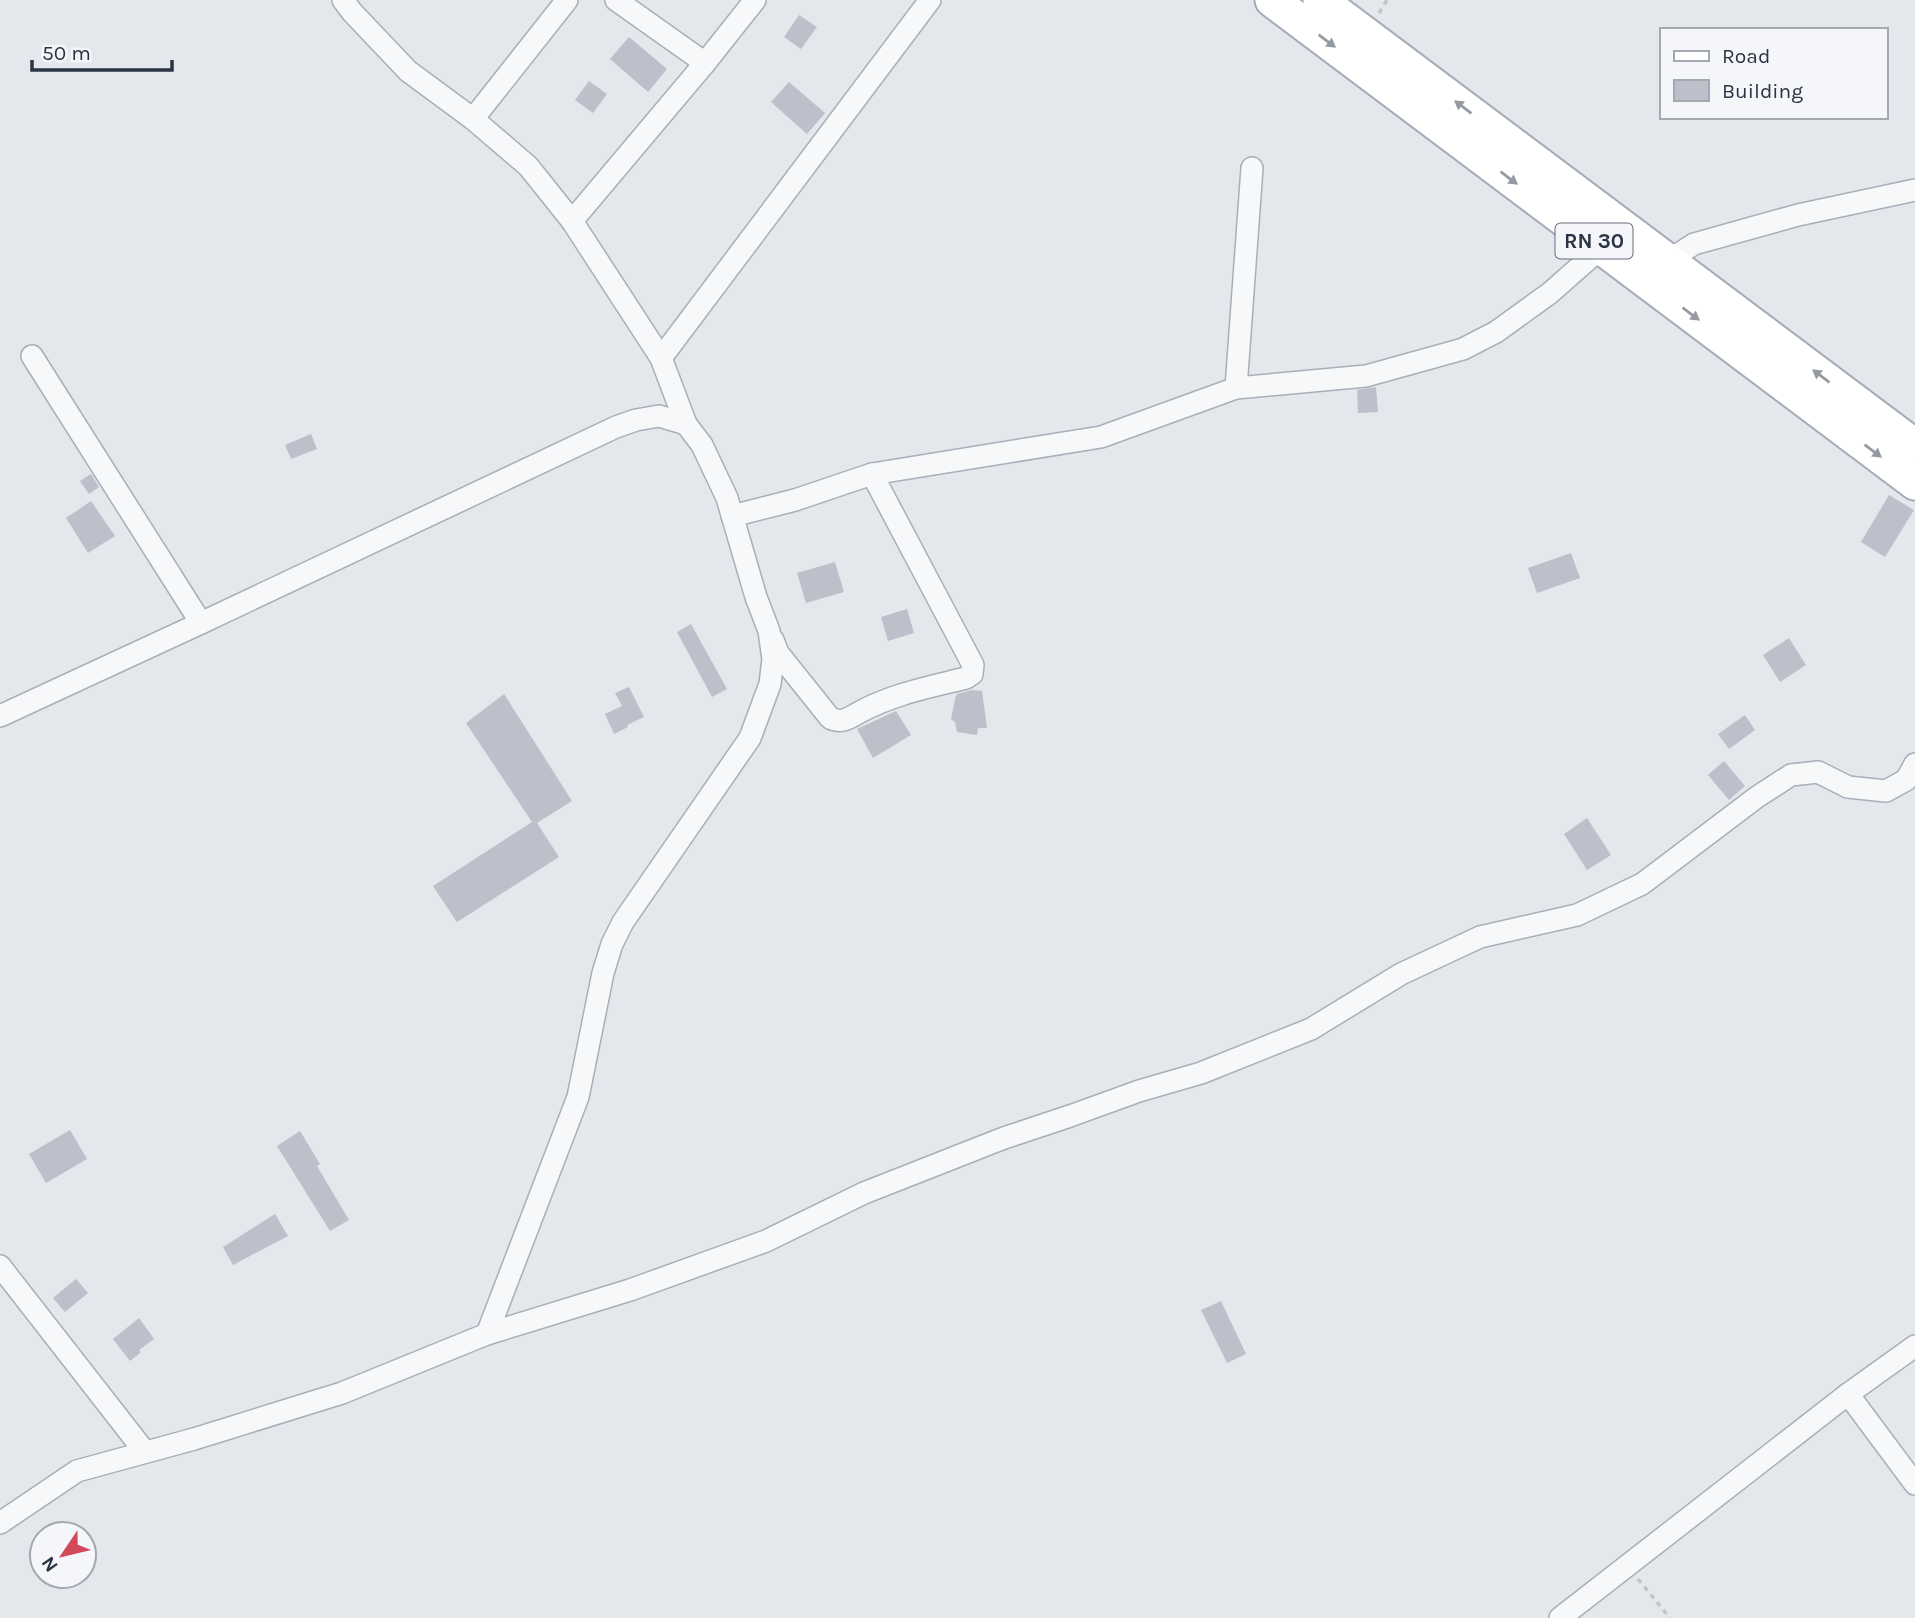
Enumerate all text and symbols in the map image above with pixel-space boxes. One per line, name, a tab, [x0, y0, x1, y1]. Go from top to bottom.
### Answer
scale bar	[32, 28, 172, 72]
legend	[1660, 28, 1887, 119]
one-way arrow	[1317, 34, 1335, 49]
text: 50 m	[42, 41, 91, 65]
text: Road	[1722, 44, 1770, 68]
text: Building	[1722, 79, 1803, 103]
one-way arrow	[1454, 100, 1472, 115]
one-way arrow	[1500, 170, 1518, 184]
road number: RN 30	[1556, 224, 1632, 258]
one-way arrow	[1682, 307, 1700, 321]
one-way arrow	[1813, 368, 1831, 383]
one-way arrow	[1863, 444, 1882, 458]
north arrow	[28, 1520, 98, 1590]
text: N	[37, 1552, 63, 1576]

